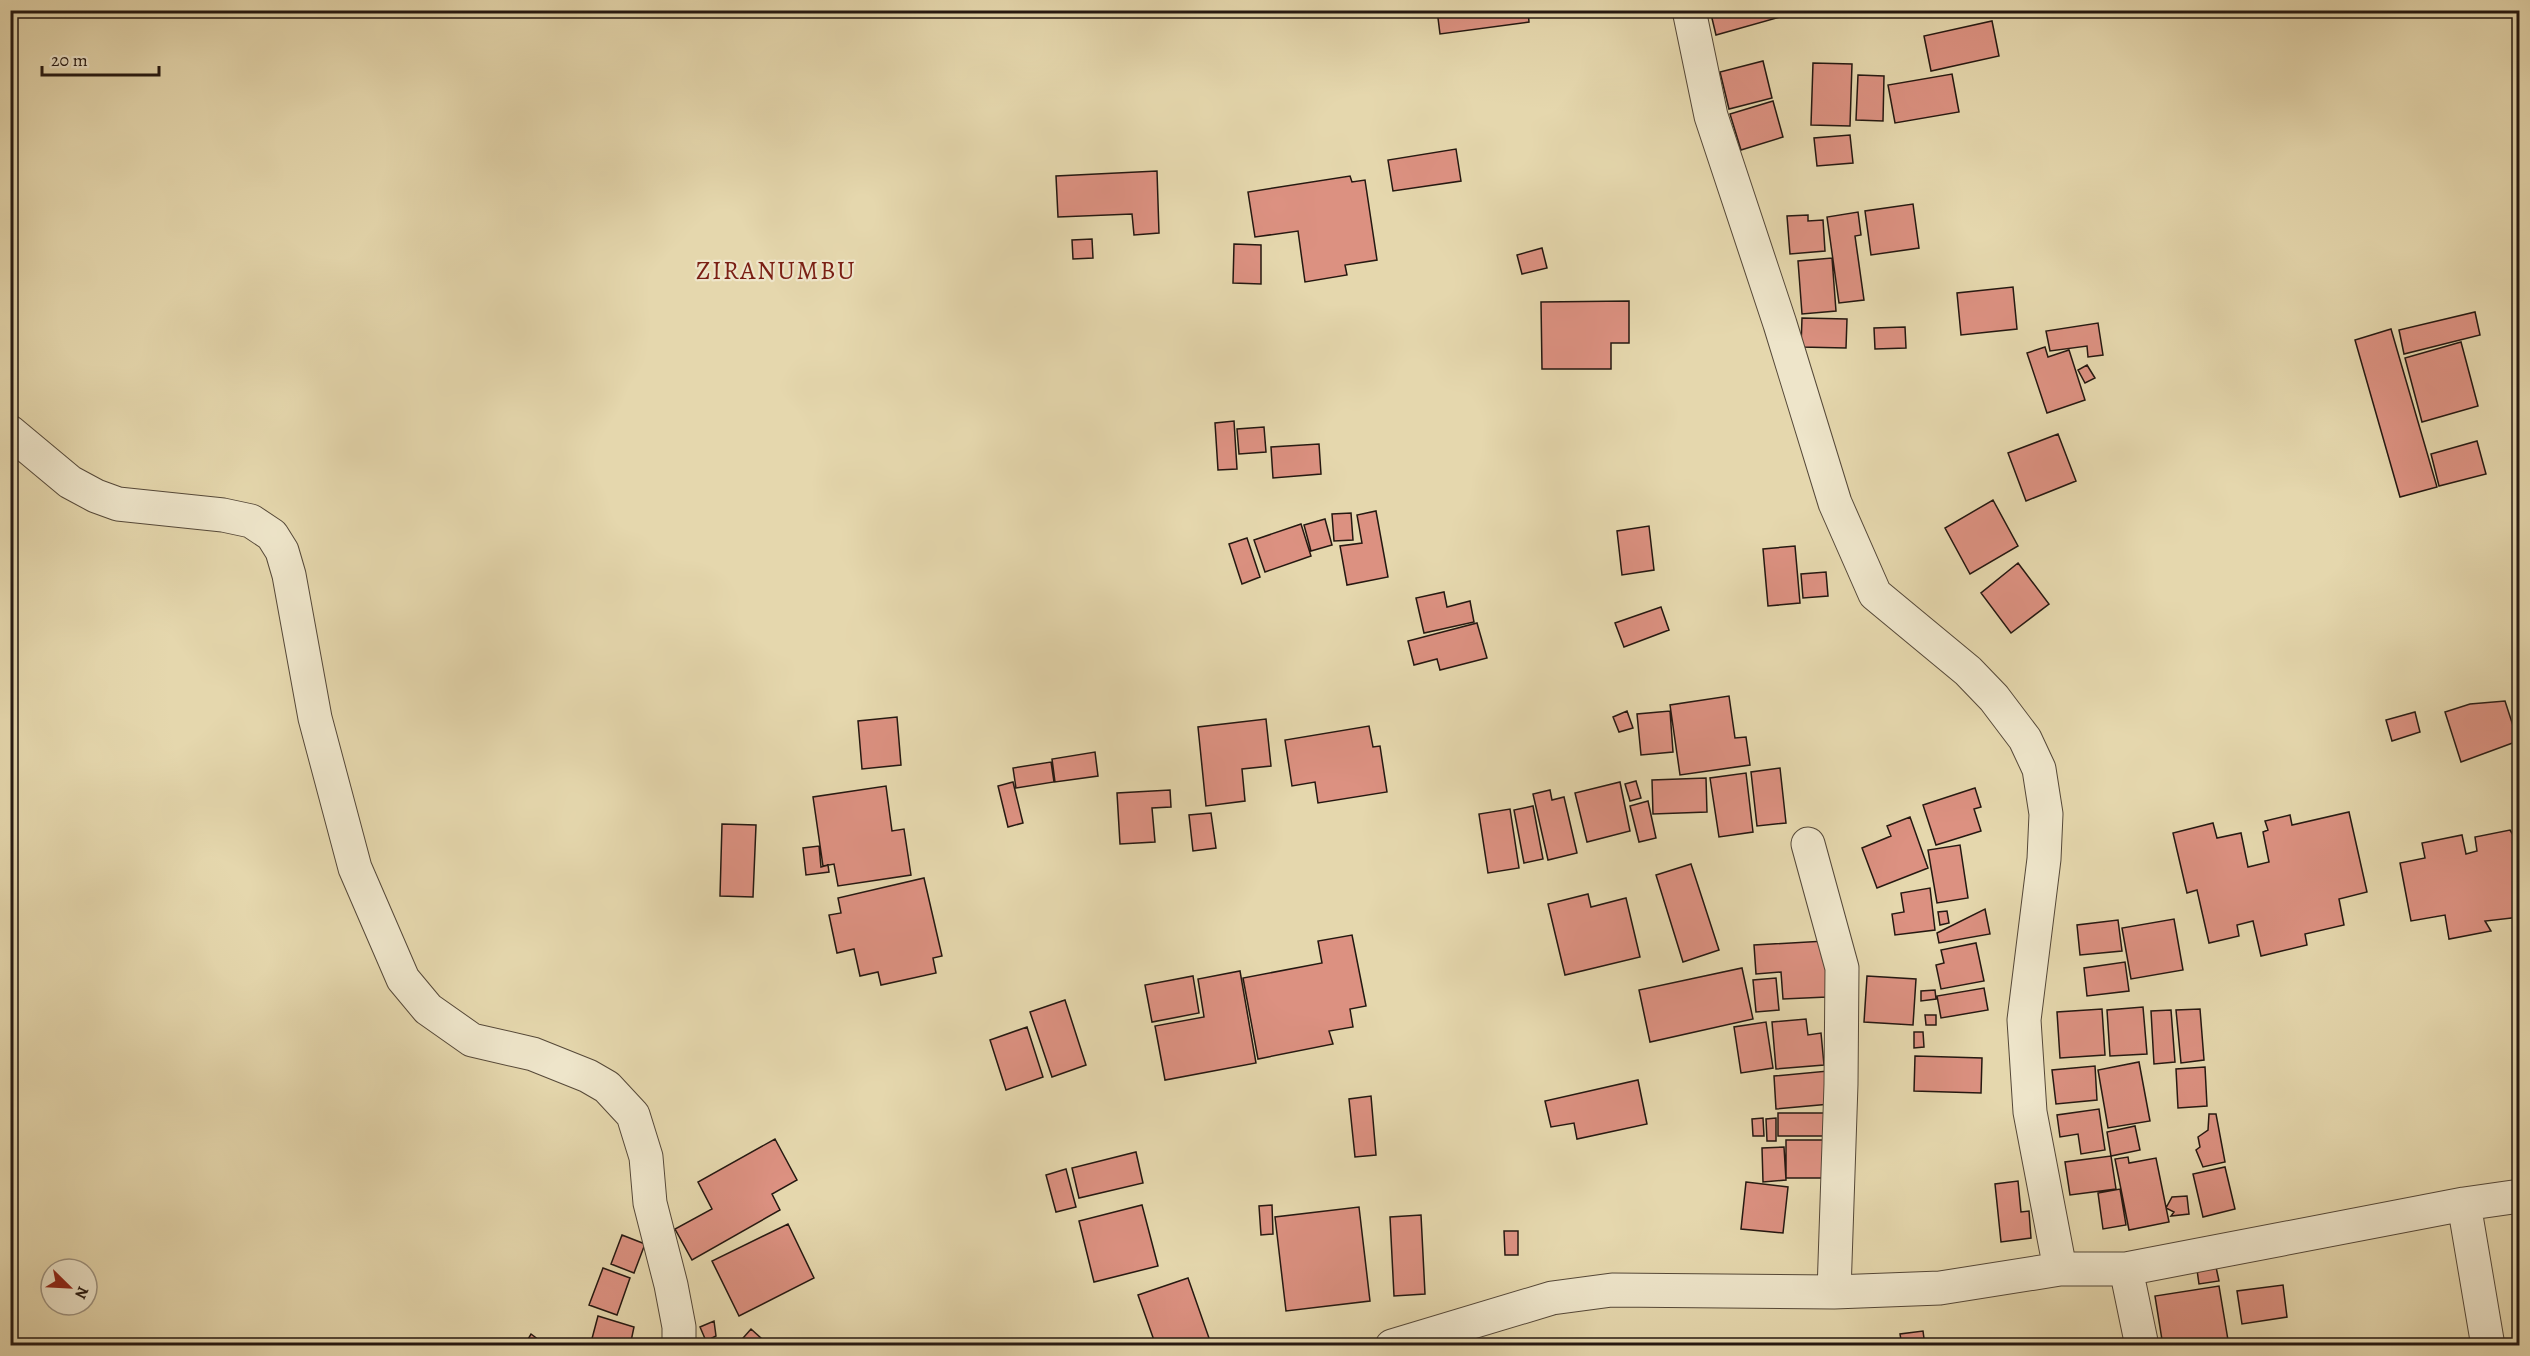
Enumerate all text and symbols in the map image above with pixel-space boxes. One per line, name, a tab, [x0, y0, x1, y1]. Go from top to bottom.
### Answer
scale bar	[42, 39, 159, 77]
text: 20 m	[51, 48, 88, 72]
district label: ZIRANUMBU	[696, 253, 856, 288]
north arrow	[39, 1257, 99, 1317]
text: N	[69, 1283, 94, 1303]

